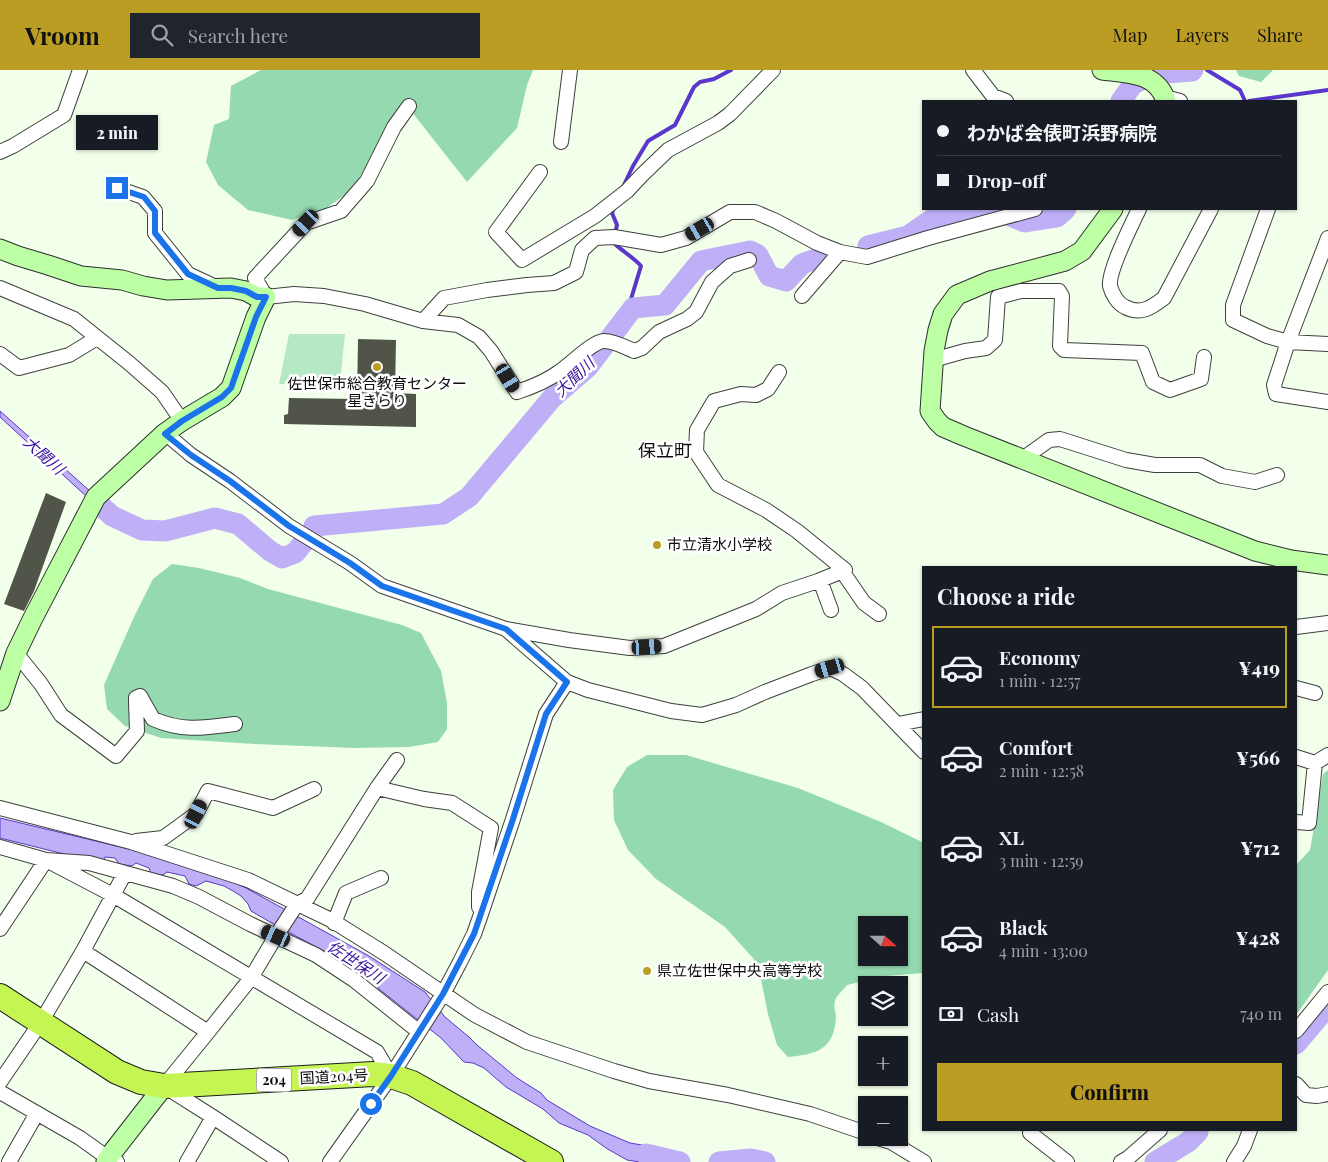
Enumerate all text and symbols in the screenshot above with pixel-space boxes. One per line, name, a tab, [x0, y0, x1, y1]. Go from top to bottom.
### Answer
search box	[130, 13, 480, 58]
text: Vroom	[25, 19, 100, 51]
icon: search	[148, 21, 176, 49]
text: Search here	[188, 22, 288, 48]
text: Map	[1112, 23, 1147, 47]
text: Layers	[1175, 23, 1229, 47]
text: Share	[1257, 23, 1303, 47]
callout: 2 min	[76, 116, 158, 150]
text: わかば会俵町浜野病院	[967, 119, 1157, 145]
text: 2 min	[96, 122, 138, 143]
text: Drop-off	[967, 167, 1045, 193]
route end	[106, 177, 128, 199]
car	[290, 207, 321, 239]
car	[683, 215, 716, 243]
water label: 大聞川	[549, 351, 600, 401]
marker: 佐世保市総合教育センター 星きらり	[371, 361, 383, 373]
car	[493, 361, 522, 395]
place label: 佐世保市総合教育センター 星きらり	[287, 373, 467, 410]
water label: 大聞川	[19, 431, 71, 480]
district label: 保立町	[638, 438, 692, 462]
place label: 市立清水小学校	[667, 534, 772, 554]
marker: 市立清水小学校	[651, 539, 663, 551]
text: Choose a ride	[937, 581, 1075, 611]
car	[631, 639, 662, 655]
text: Economy	[999, 644, 1080, 670]
icon: car	[939, 645, 984, 690]
text: ¥419	[1239, 654, 1280, 680]
car	[813, 656, 846, 680]
text: 1 min · 12:57	[999, 670, 1081, 691]
text: Comfort	[999, 734, 1073, 760]
icon: car	[939, 735, 984, 780]
text: ¥566	[1236, 744, 1280, 770]
text: 2 min · 12:58	[999, 760, 1084, 781]
car	[182, 797, 209, 831]
text: XL	[999, 824, 1024, 850]
icon: car	[939, 825, 984, 870]
text: ¥712	[1240, 834, 1280, 860]
text: 3 min · 12:59	[999, 850, 1083, 871]
text: Black	[999, 914, 1048, 940]
icon: car	[939, 915, 984, 960]
north arrow	[858, 916, 908, 966]
map controls	[858, 916, 908, 1146]
car	[259, 923, 292, 949]
text: ¥428	[1236, 924, 1280, 950]
water label: 佐世保川	[324, 935, 390, 989]
text: 4 min · 13:00	[999, 940, 1088, 961]
place label: 県立佐世保中央高等学校	[657, 960, 822, 980]
marker: 県立佐世保中央高等学校	[641, 965, 653, 977]
button: layers	[858, 976, 908, 1026]
icon: cash	[937, 1000, 965, 1028]
text: Cash	[977, 1001, 1019, 1027]
text: 740 m	[1240, 1003, 1282, 1024]
button: +	[858, 1036, 908, 1086]
button: Confirm	[937, 1063, 1282, 1121]
street label: 国道204号	[299, 1064, 369, 1088]
road number: 204	[256, 1068, 292, 1092]
route start	[360, 1093, 382, 1115]
button: −	[858, 1096, 908, 1146]

